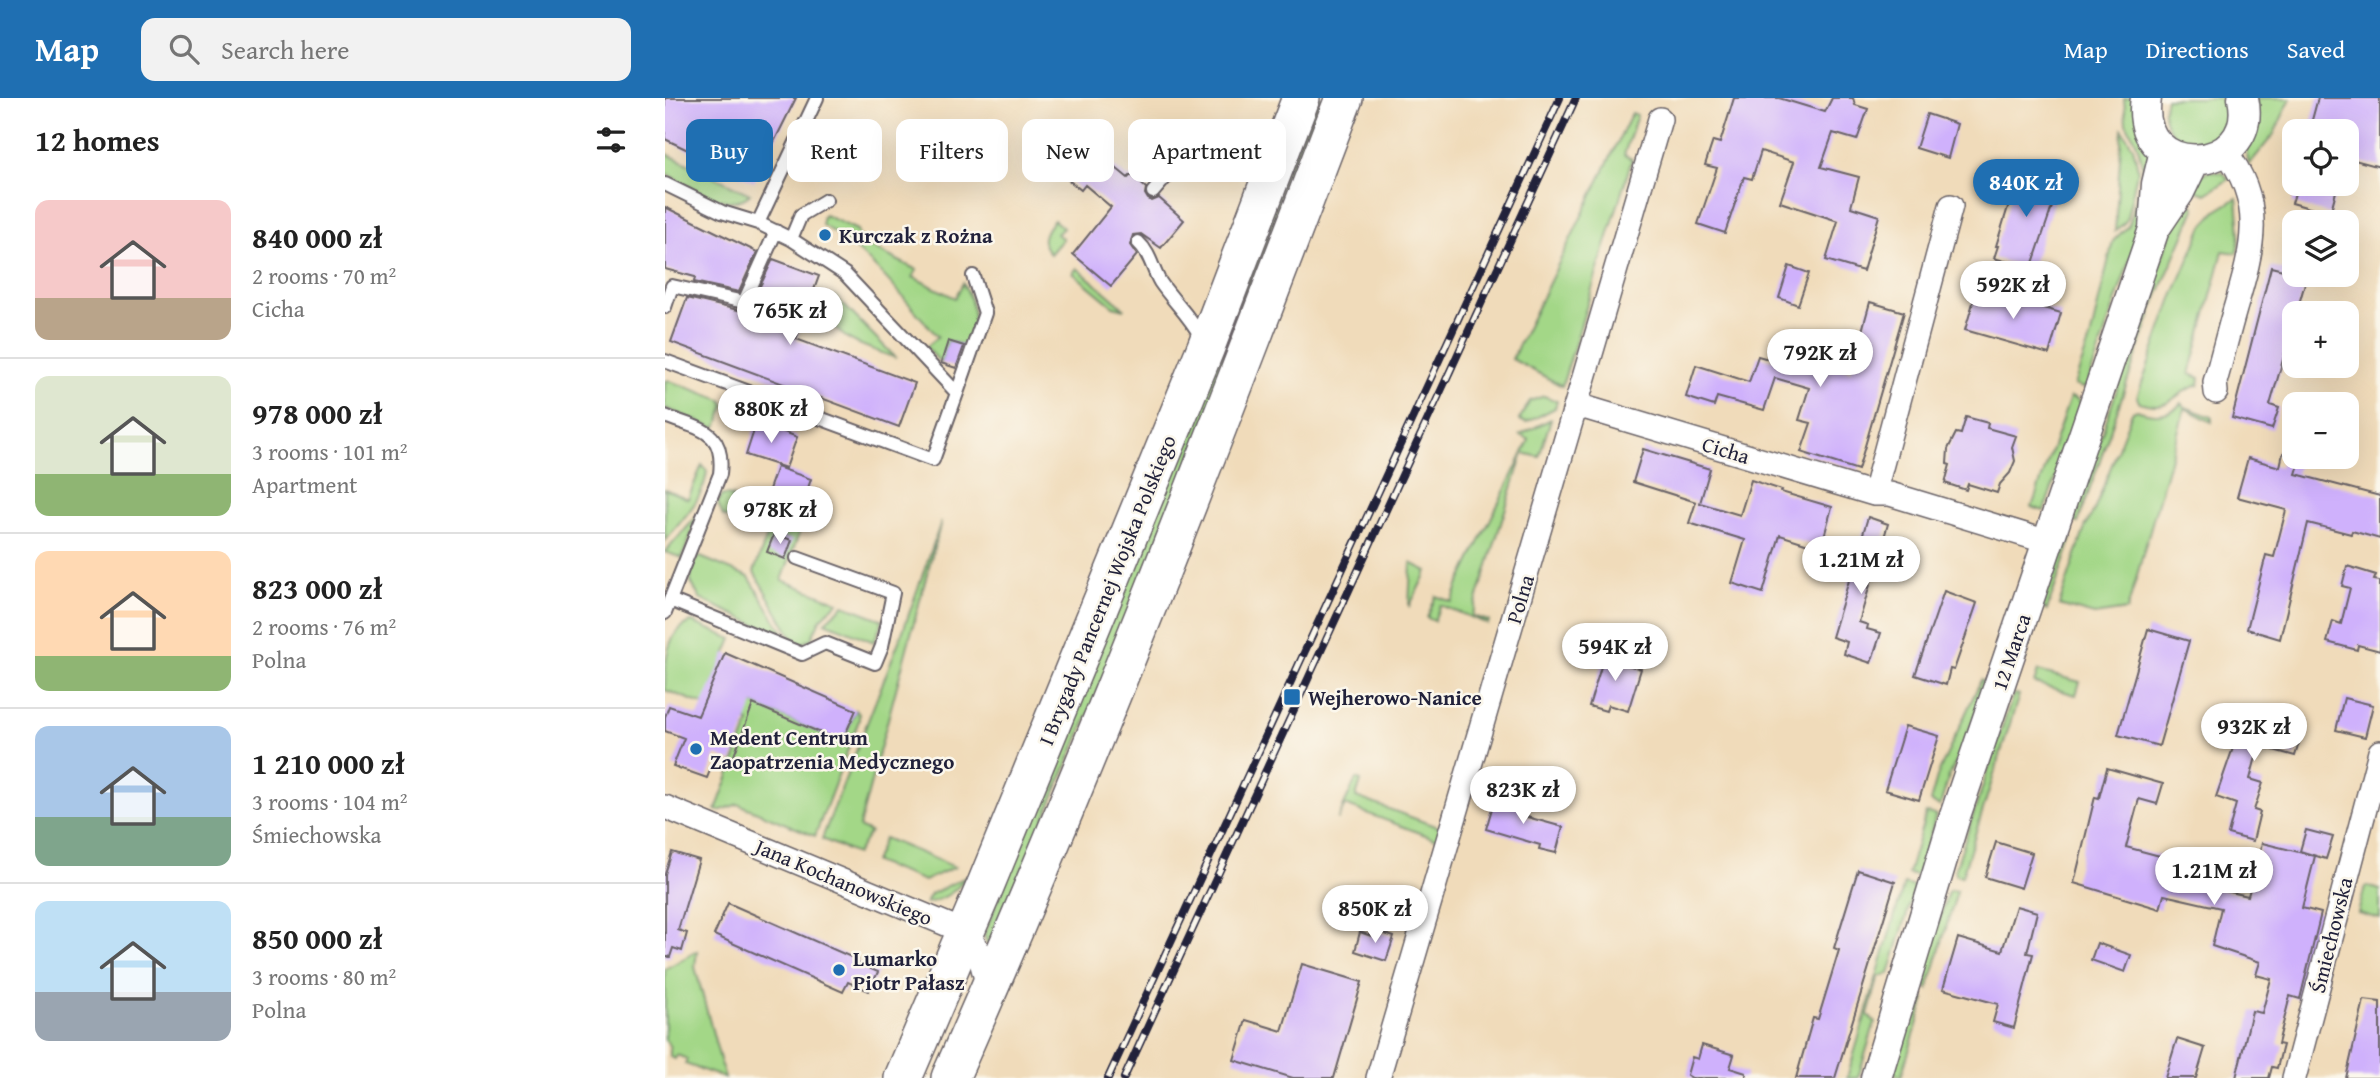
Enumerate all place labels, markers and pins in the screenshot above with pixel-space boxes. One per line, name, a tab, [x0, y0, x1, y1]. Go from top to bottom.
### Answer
pin: 840K zł	[1961, 159, 2091, 219]
place label: Kurczak z Rożna	[839, 220, 993, 251]
marker: Kurczak z Rożna	[817, 227, 833, 243]
pin: 592K zł	[1948, 262, 2078, 321]
pin: 765K zł	[725, 288, 855, 347]
pin: 792K zł	[1755, 330, 1885, 389]
pin: 880K zł	[706, 386, 836, 445]
pin: 978K zł	[715, 486, 845, 546]
pin: 1.21M zł	[1789, 536, 1933, 596]
pin: 594K zł	[1550, 624, 1680, 683]
place label: Wejherowo-Nanice	[1308, 682, 1482, 713]
marker: Wejherowo-Nanice	[1282, 687, 1302, 707]
pin: 932K zł	[2189, 704, 2319, 763]
place label: Medent Centrum Zaopatrzenia Medycznego	[710, 722, 954, 777]
marker: Medent Centrum Zaopatrzenia Medycznego	[688, 741, 704, 757]
pin: 823K zł	[1458, 766, 1588, 826]
pin: 1.21M zł	[2142, 848, 2286, 907]
pin: 850K zł	[1310, 886, 1440, 945]
place label: Lumarko Piotr Pałasz	[853, 943, 965, 998]
marker: Lumarko Piotr Pałasz	[831, 962, 847, 978]

